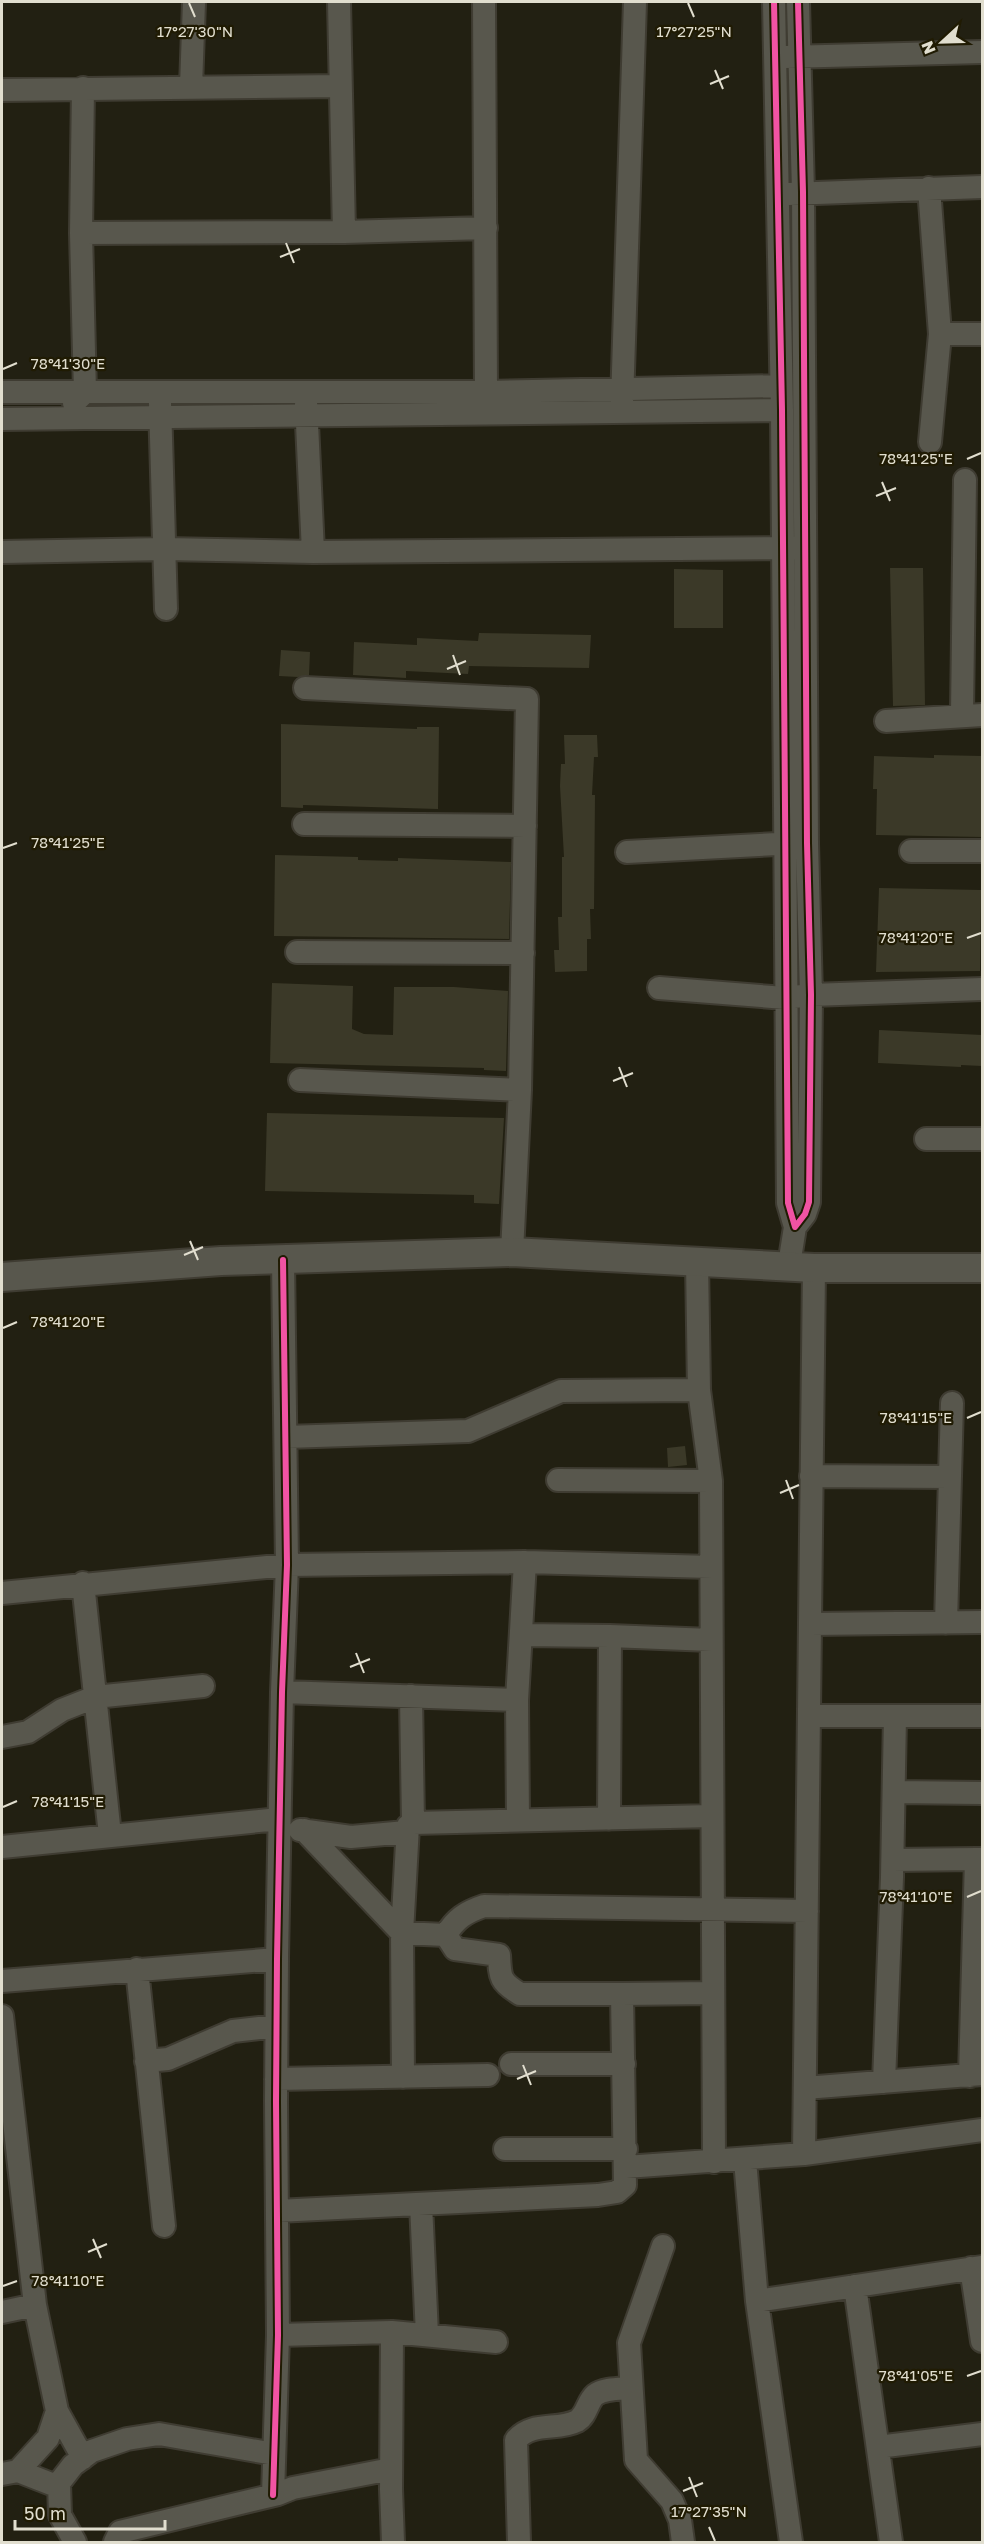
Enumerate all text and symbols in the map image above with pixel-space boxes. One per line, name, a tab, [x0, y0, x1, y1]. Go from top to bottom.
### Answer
north arrow	[912, 12, 972, 72]
text: 17°27'30"N	[157, 22, 233, 40]
text: 17°27'25"N	[656, 22, 732, 40]
text: N	[917, 38, 940, 57]
text: 78°41'30"E	[31, 354, 105, 372]
text: 78°41'25"E	[879, 449, 953, 467]
text: 78°41'25"E	[31, 833, 105, 851]
text: 78°41'20"E	[879, 928, 953, 946]
text: 78°41'20"E	[31, 1312, 105, 1330]
text: 78°41'15"E	[880, 1408, 952, 1426]
text: 78°41'15"E	[32, 1792, 104, 1810]
text: 78°41'10"E	[880, 1887, 952, 1905]
text: 78°41'10"E	[32, 2271, 104, 2289]
text: 78°41'05"E	[879, 2366, 953, 2384]
scale bar	[15, 2493, 165, 2531]
text: 50 m	[24, 2502, 66, 2524]
text: 17°27'35"N	[671, 2502, 747, 2520]

